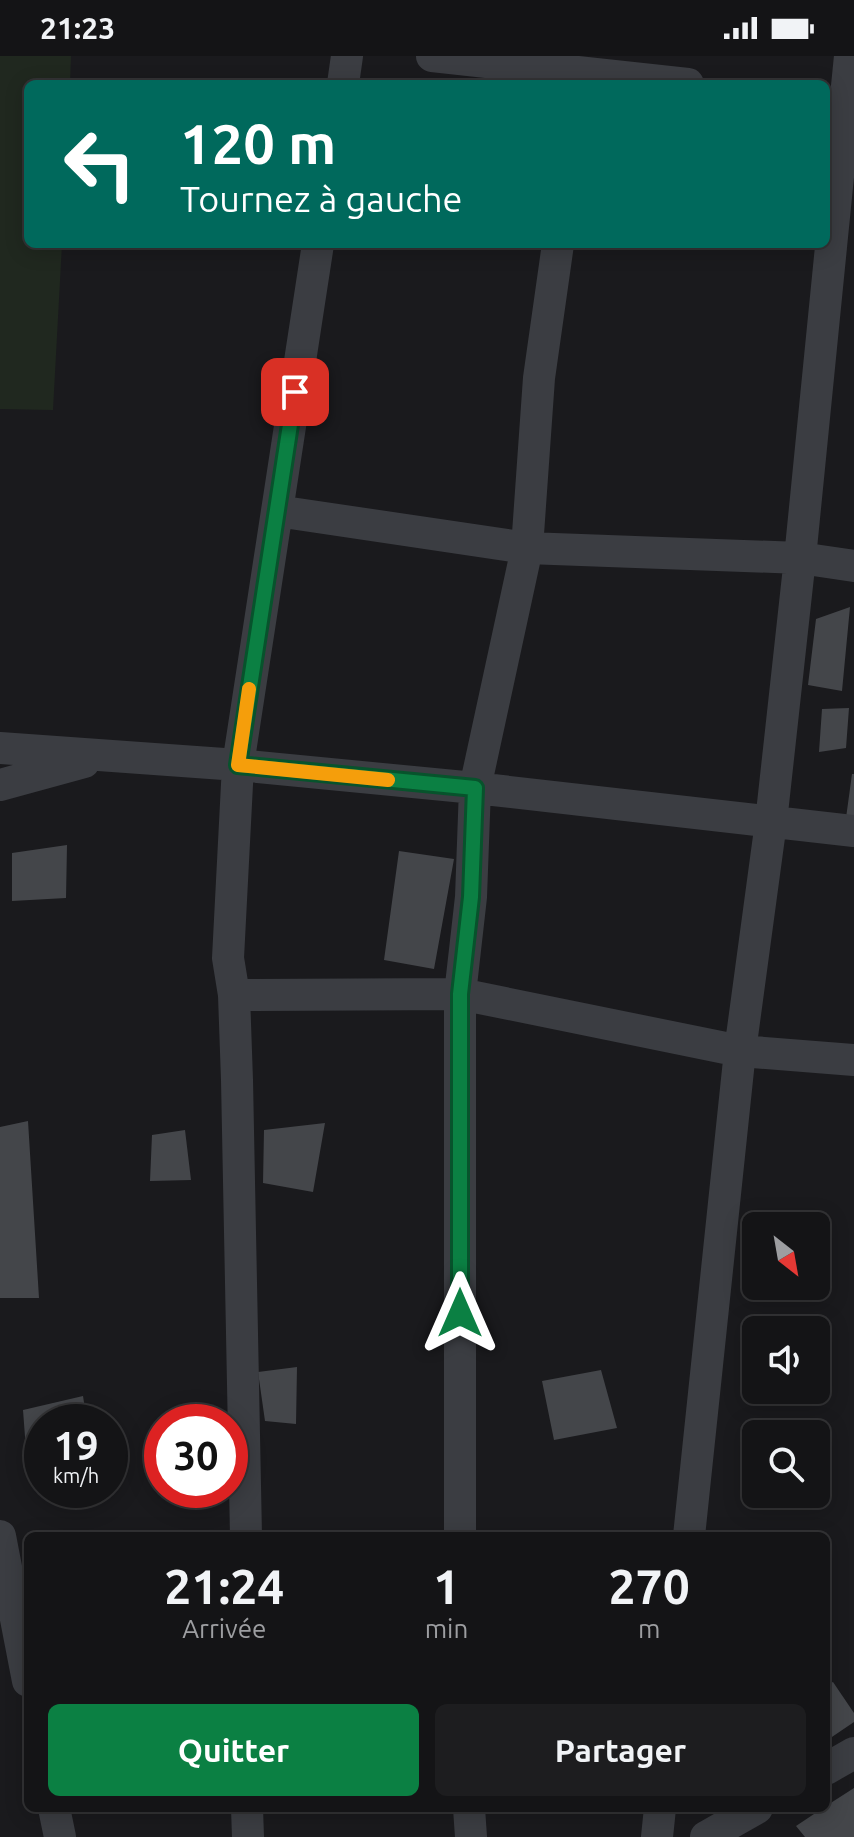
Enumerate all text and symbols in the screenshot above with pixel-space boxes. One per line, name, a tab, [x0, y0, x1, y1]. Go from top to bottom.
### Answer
text: 21:23	[40, 11, 115, 45]
icon: left	[48, 112, 152, 216]
text: 120 m	[180, 112, 336, 175]
text: Tournez à gauche	[180, 178, 462, 219]
pin	[261, 358, 329, 426]
icon: arrive	[273, 370, 317, 414]
north arrow	[742, 1212, 830, 1300]
map controls	[742, 1212, 830, 1508]
position arrow	[418, 1271, 502, 1355]
button: sound	[742, 1316, 830, 1404]
speed limit sign: 30	[144, 1404, 248, 1508]
button: search	[742, 1420, 830, 1508]
text: 19	[53, 1423, 99, 1468]
text: km/h	[53, 1464, 99, 1487]
text: 21:24	[164, 1559, 284, 1613]
text: 1	[433, 1559, 460, 1613]
text: 270	[609, 1559, 690, 1613]
text: Arrivée	[182, 1614, 266, 1643]
text: min	[425, 1614, 468, 1643]
text: m	[638, 1614, 660, 1643]
button: Quitter	[48, 1704, 419, 1796]
button: Partager	[435, 1704, 806, 1796]

